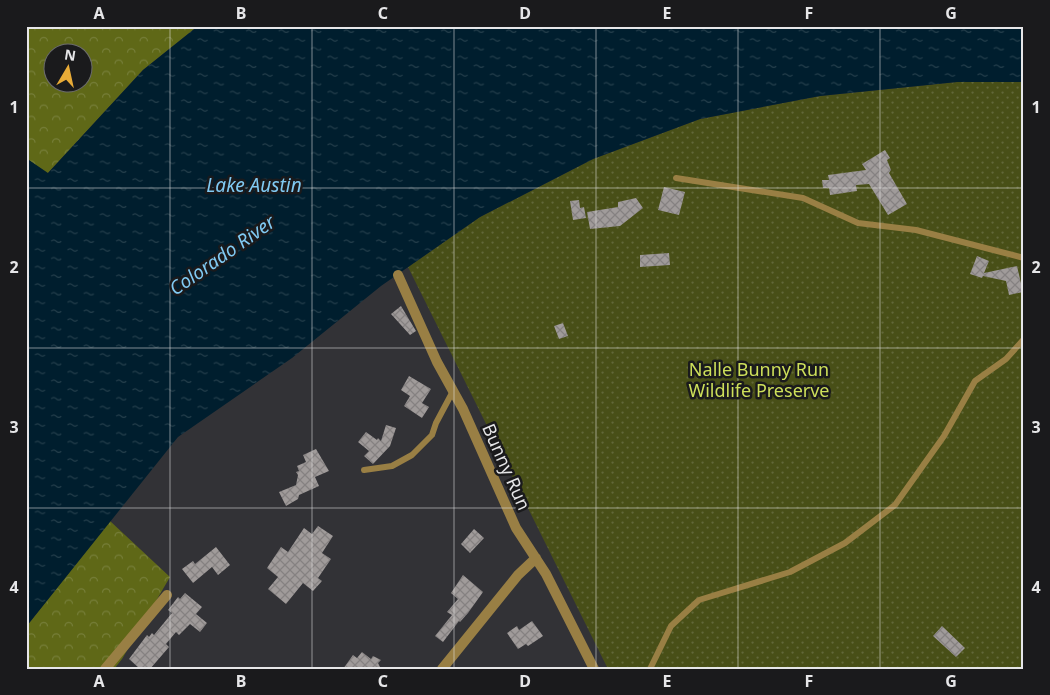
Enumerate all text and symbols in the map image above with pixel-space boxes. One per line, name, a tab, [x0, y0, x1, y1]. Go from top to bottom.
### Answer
text: A	[93, 2, 105, 24]
text: B	[236, 2, 246, 24]
text: C	[378, 2, 388, 24]
text: D	[519, 2, 531, 24]
text: E	[663, 2, 672, 24]
text: F	[805, 2, 813, 24]
text: G	[945, 2, 957, 24]
north arrow	[42, 42, 92, 92]
text: N	[63, 44, 77, 65]
text: 1	[9, 96, 19, 118]
text: 1	[1031, 96, 1041, 118]
water label: Lake Austin	[206, 172, 302, 198]
water label: Colorado River	[164, 208, 281, 301]
text: 2	[9, 256, 19, 278]
text: 2	[1031, 256, 1041, 278]
park label: Nalle Bunny Run Wildlife Preserve	[688, 357, 830, 402]
text: 3	[9, 416, 19, 438]
text: 3	[1031, 416, 1041, 438]
street label: Bunny Run	[477, 420, 537, 514]
text: 4	[9, 576, 19, 598]
text: 4	[1031, 576, 1041, 598]
text: A	[93, 670, 105, 692]
text: B	[236, 670, 246, 692]
text: C	[378, 670, 388, 692]
text: D	[519, 670, 531, 692]
text: E	[663, 670, 672, 692]
text: F	[805, 670, 813, 692]
text: G	[945, 670, 957, 692]

